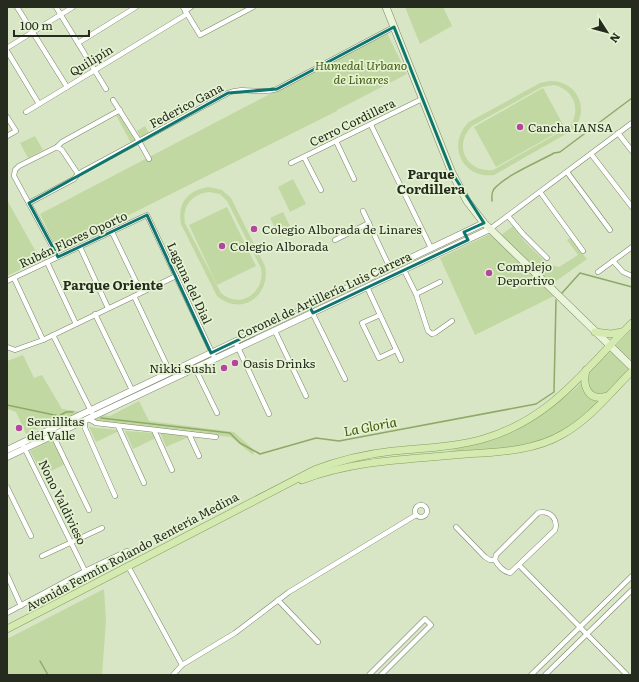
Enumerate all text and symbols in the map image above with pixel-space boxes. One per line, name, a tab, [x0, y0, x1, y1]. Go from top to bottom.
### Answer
scale bar	[14, 12, 89, 38]
north arrow	[587, 12, 627, 52]
text: 100 m	[20, 16, 53, 34]
text: N	[607, 30, 625, 47]
street label: Quilipín	[66, 40, 116, 80]
park label: Humedal Urbano de Linares	[315, 56, 407, 88]
street label: Federico Gana	[146, 78, 227, 132]
street label: Cerro Cordillera	[306, 93, 398, 151]
place label: Cancha IANSA	[528, 118, 613, 136]
marker: Cancha IANSA	[515, 122, 525, 132]
district label: Parque Cordillera	[397, 164, 466, 198]
street label: Rubén Flores Oporto	[16, 206, 130, 272]
place label: Colegio Alborada de Linares	[262, 220, 422, 238]
marker: Colegio Alborada de Linares	[249, 224, 259, 234]
place label: Colegio Alborada	[230, 237, 329, 255]
street label: Laguna del Dial	[163, 239, 217, 327]
marker: Colegio Alborada	[217, 241, 227, 251]
street label: Coronel de Artillería Luis Carrera	[234, 246, 415, 343]
place label: Complejo Deportivo	[497, 257, 555, 289]
marker: Complejo Deportivo	[484, 268, 494, 278]
district label: Parque Oriente	[63, 275, 163, 294]
place label: Oasis Drinks	[243, 354, 316, 372]
marker: Oasis Drinks	[230, 358, 240, 368]
place label: Nikki Sushi	[149, 359, 216, 377]
marker: Nikki Sushi	[219, 363, 229, 373]
water label: La Gloria	[342, 411, 399, 440]
place label: Semillitas del Valle	[27, 412, 85, 444]
marker: Semillitas del Valle	[14, 423, 24, 433]
street label: Nono Valdivieso	[35, 456, 91, 548]
street label: Avenida Fermín Rolando Rentería Medina	[22, 487, 242, 615]

